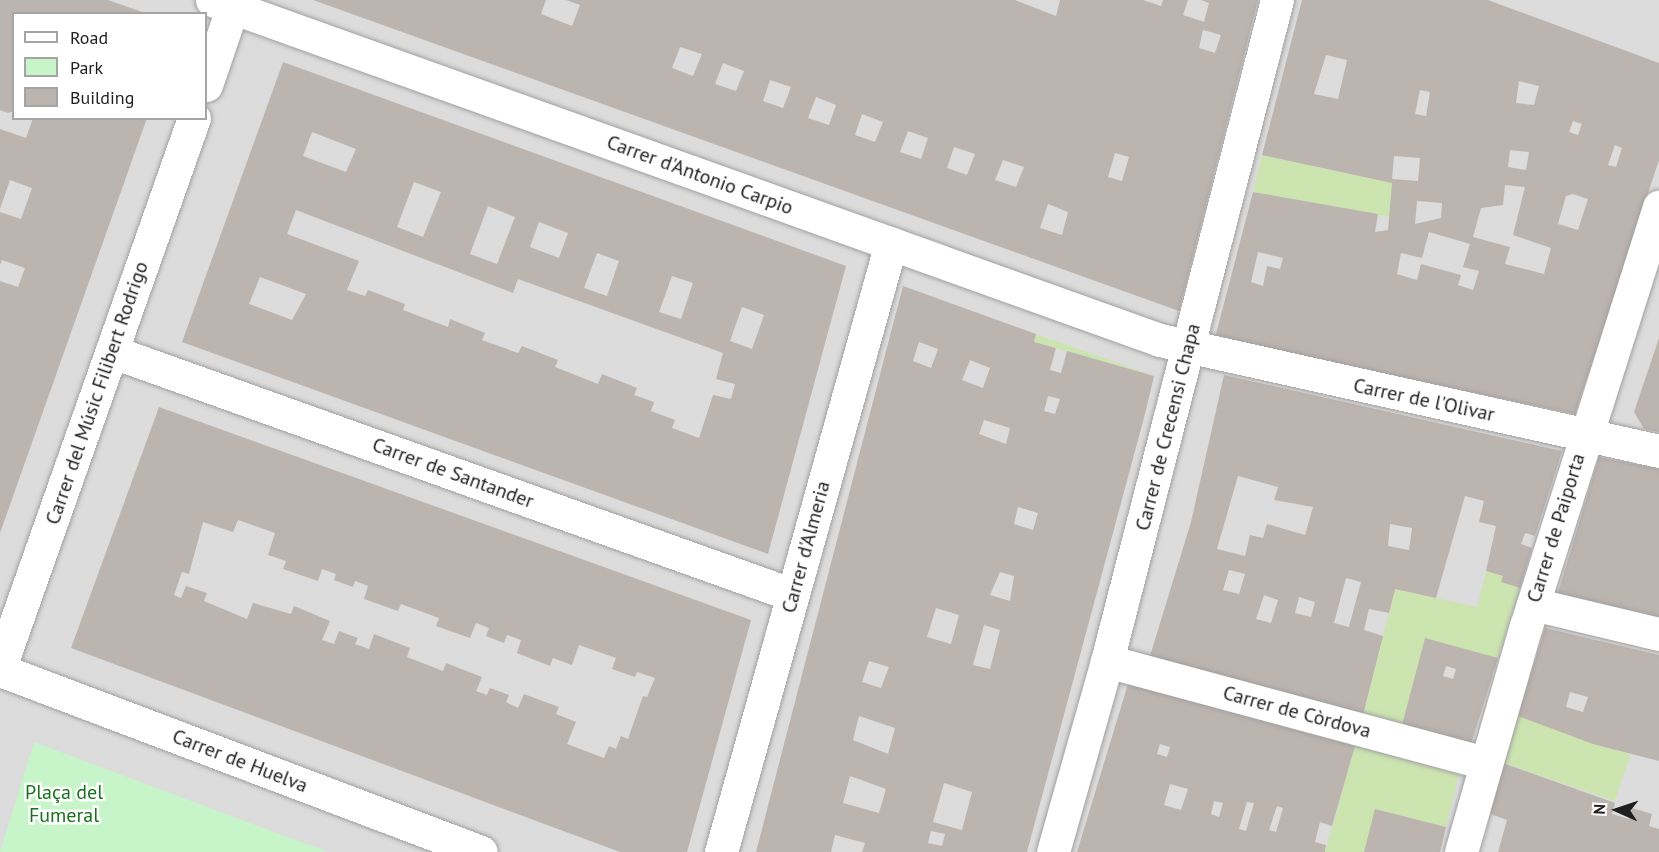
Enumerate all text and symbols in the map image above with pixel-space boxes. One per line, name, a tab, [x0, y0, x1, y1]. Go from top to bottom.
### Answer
legend	[12, 12, 207, 120]
text: Road	[70, 26, 108, 49]
text: Park	[70, 56, 103, 79]
text: Building	[70, 86, 134, 109]
street label: Carrer d'Antonio Carpio	[604, 130, 796, 220]
street label: Carrer del Músic Filibert Rodrigo	[41, 258, 153, 528]
street label: Carrer de Crecensi Chapa	[1131, 321, 1205, 533]
street label: Carrer de l'Olivar	[1351, 373, 1497, 427]
street label: Carrer de Santander	[369, 433, 537, 513]
street label: Carrer de Paiporta	[1522, 451, 1590, 605]
street label: Carrer d'Almeria	[777, 478, 835, 616]
street label: Carrer de Còrdova	[1220, 681, 1374, 743]
street label: Carrer de Huelva	[169, 724, 311, 798]
north arrow	[1587, 780, 1647, 840]
park label: Plaça del Fumeral	[25, 781, 103, 828]
text: N	[1589, 803, 1609, 815]

